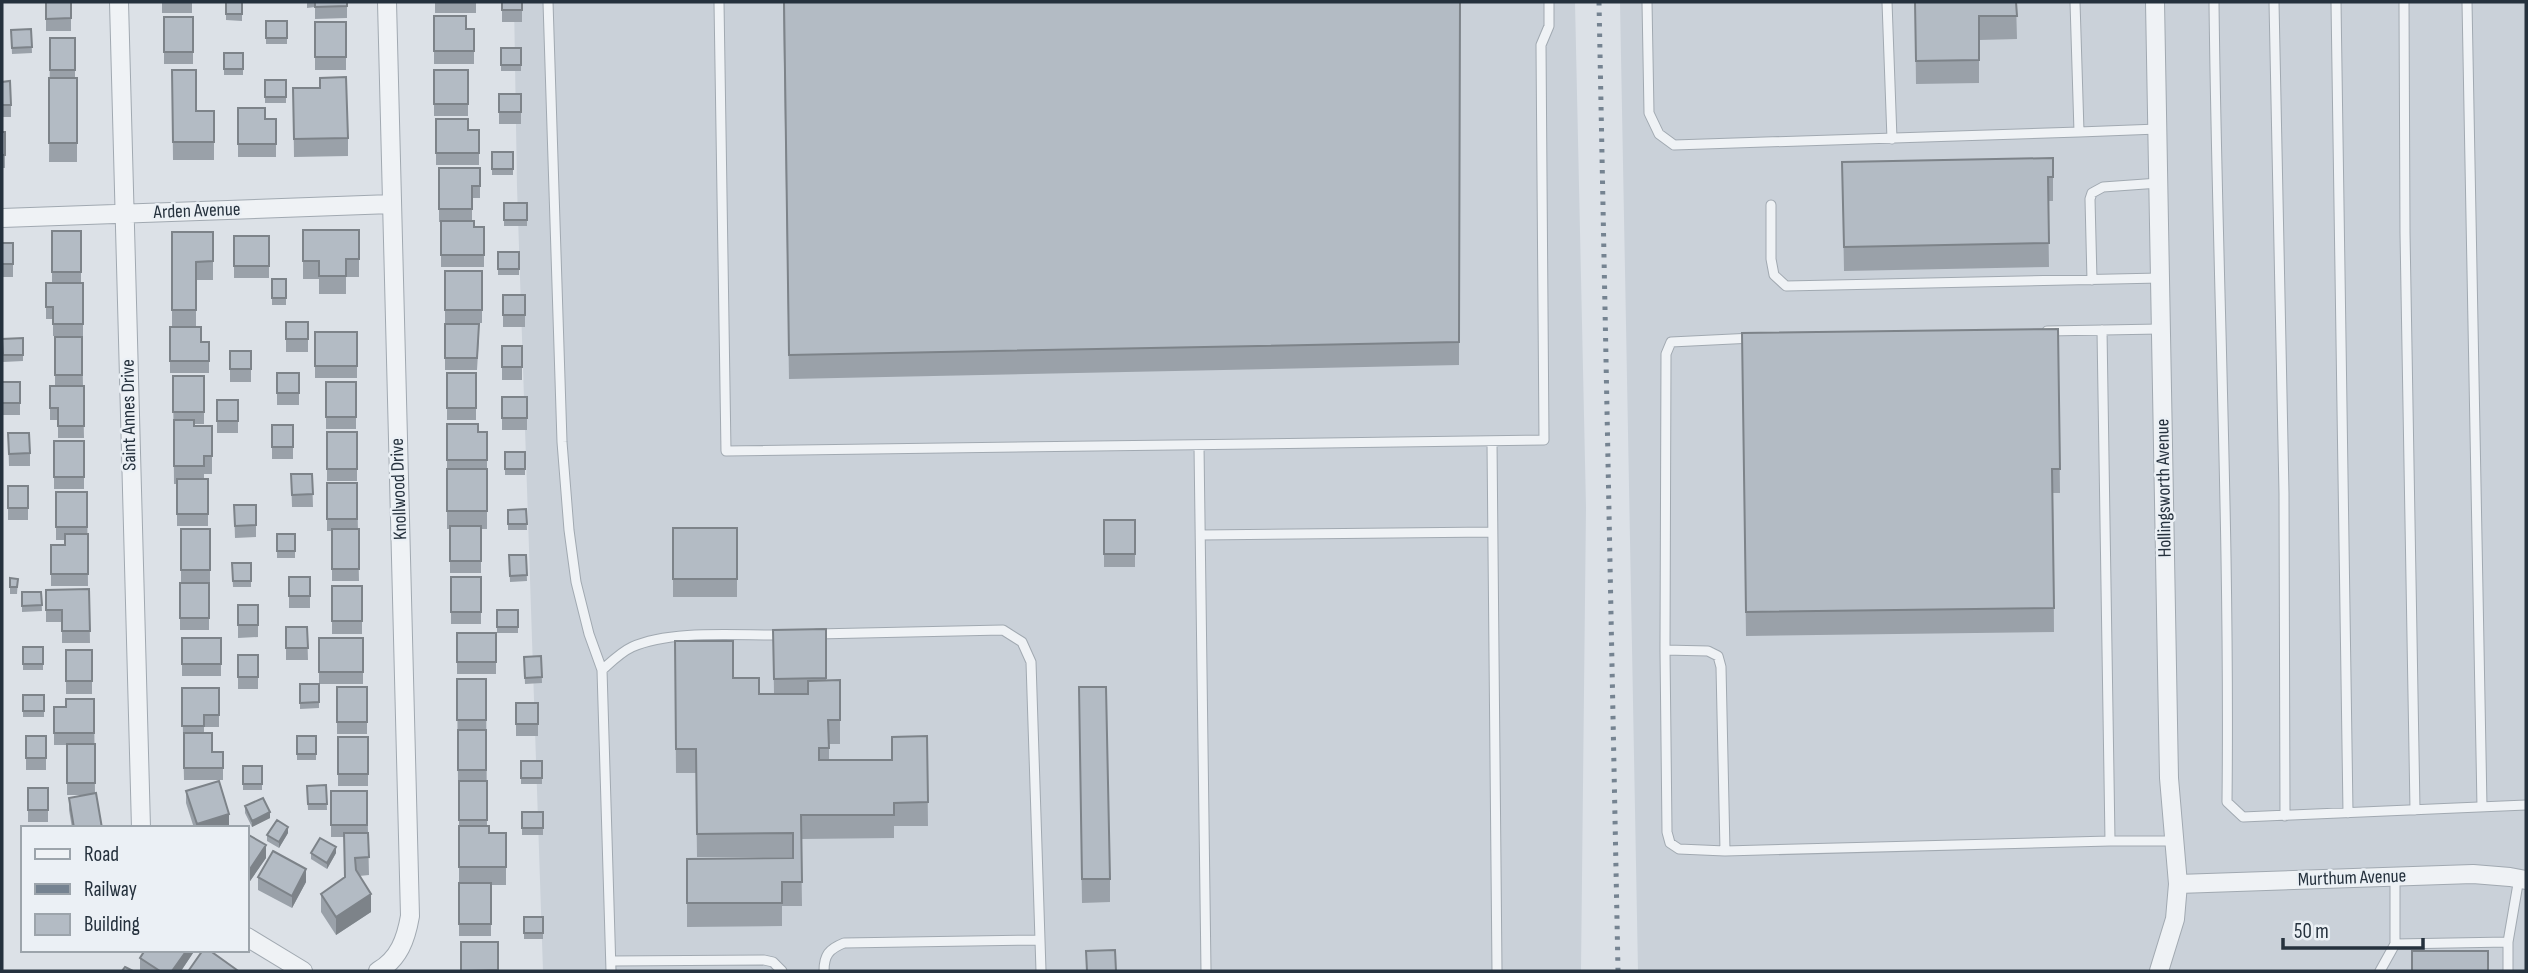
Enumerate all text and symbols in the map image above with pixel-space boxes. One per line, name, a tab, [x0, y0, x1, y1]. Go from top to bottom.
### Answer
street label: Arden Avenue	[152, 198, 241, 224]
street label: Saint Annes Drive	[117, 359, 141, 471]
street label: Hollingsworth Avenue	[2151, 418, 2177, 558]
street label: Knollwood Drive	[386, 438, 412, 540]
legend	[21, 826, 248, 952]
text: Road	[84, 842, 119, 867]
street label: Murthum Avenue	[2297, 865, 2407, 891]
text: Railway	[84, 877, 137, 902]
scale bar	[2283, 906, 2423, 950]
text: Building	[84, 912, 140, 937]
text: 50 m	[2294, 919, 2329, 944]

